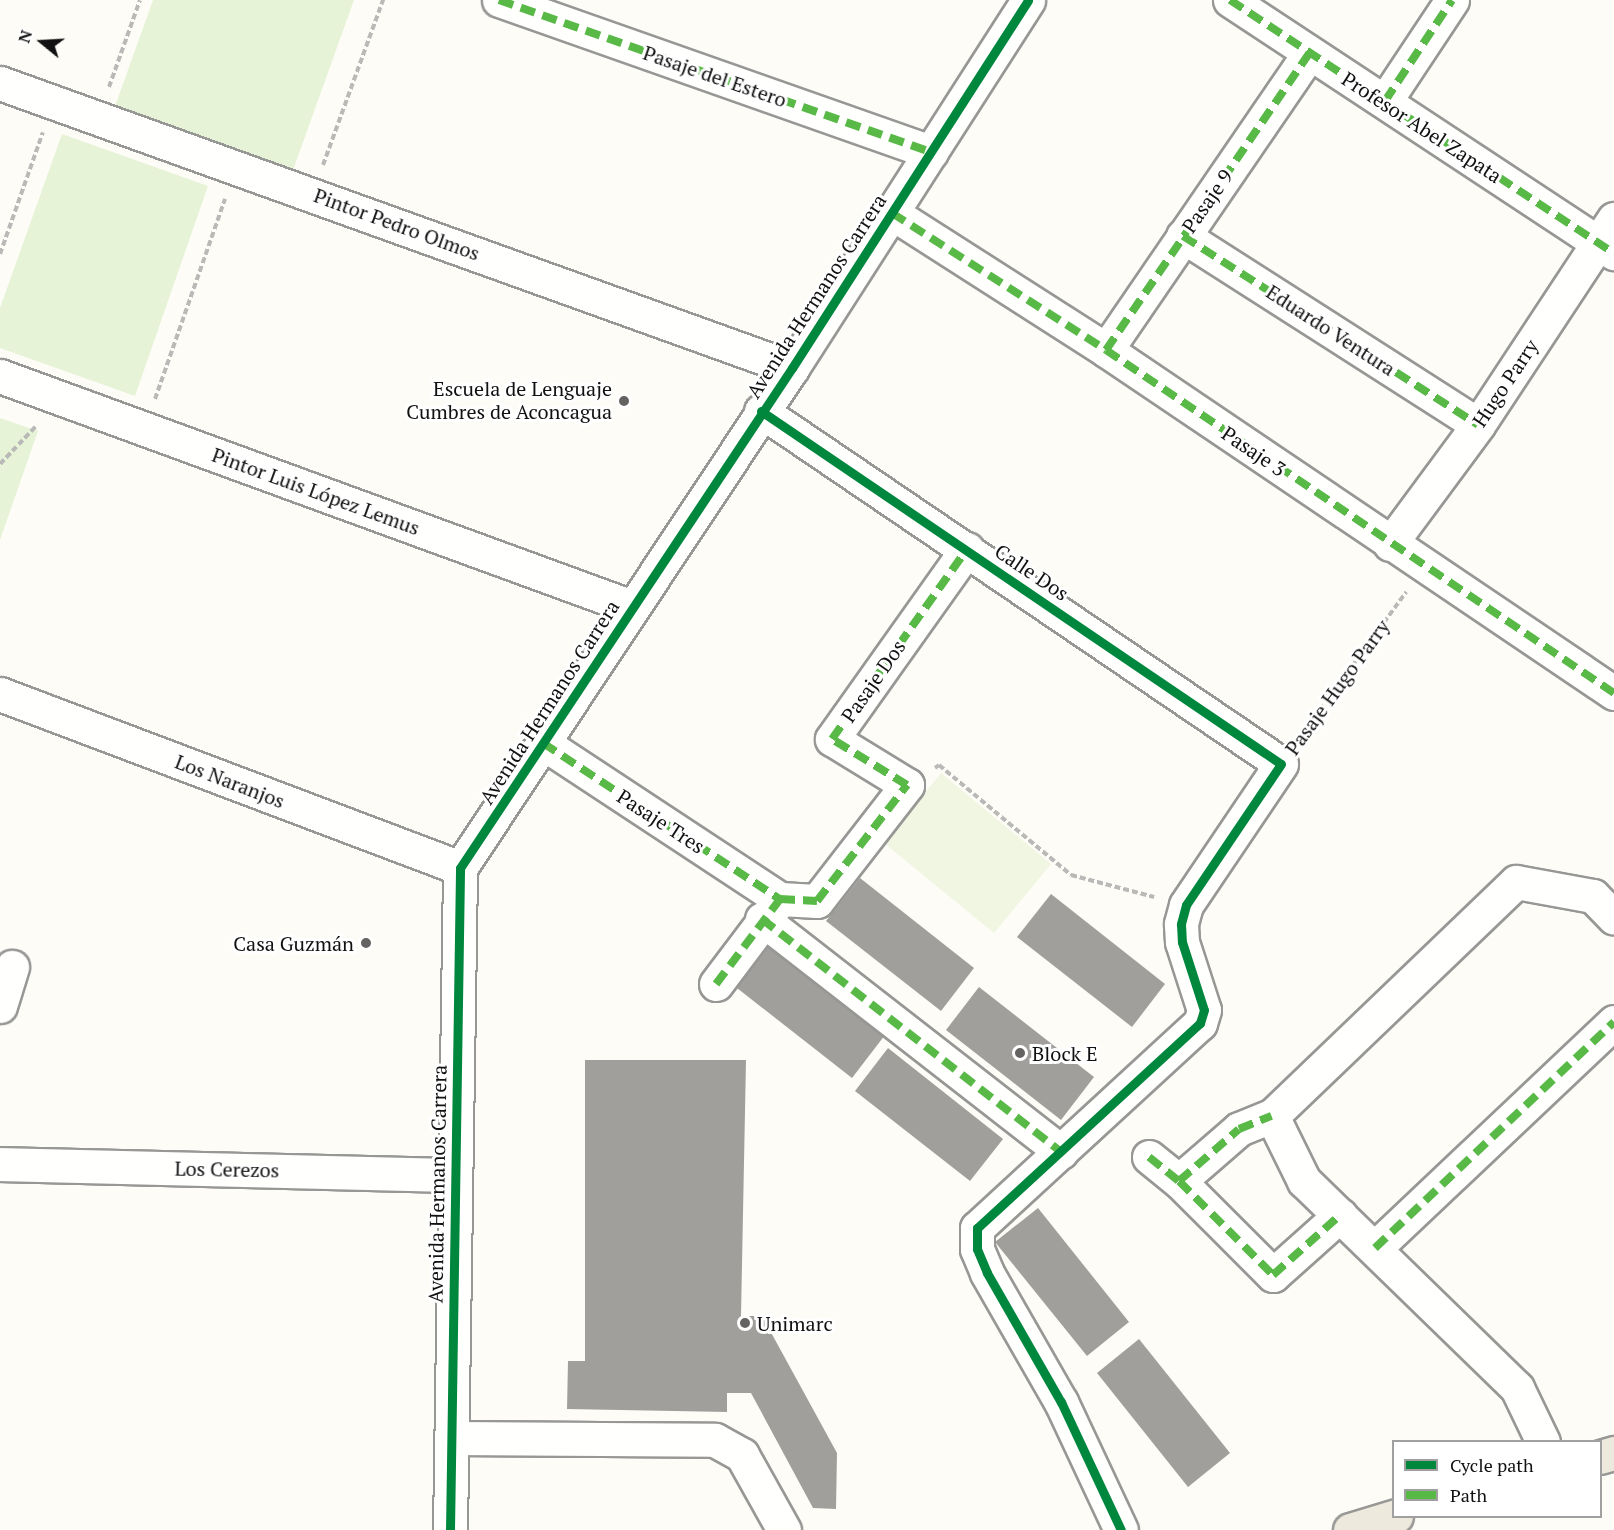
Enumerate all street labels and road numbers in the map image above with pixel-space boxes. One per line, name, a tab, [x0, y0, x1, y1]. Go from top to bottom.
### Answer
street label: Pasaje del Estero	[640, 40, 790, 112]
street label: Profesor Abel Zapata	[1337, 66, 1507, 188]
street label: Pasaje 9	[1176, 165, 1238, 237]
street label: Pintor Pedro Olmos	[311, 183, 483, 265]
street label: Avenida Hermanos Carrera	[741, 190, 891, 402]
street label: Eduardo Ventura	[1262, 279, 1400, 381]
street label: Hugo Parry	[1467, 335, 1543, 431]
street label: Pasaje 3	[1217, 421, 1291, 481]
street label: Pintor Luis López Lemus	[209, 442, 423, 540]
street label: Calle Dos	[991, 539, 1073, 605]
street label: Avenida Hermanos Carrera	[474, 596, 624, 808]
street label: Pasaje Hugo Parry	[1280, 615, 1394, 759]
street label: Pasaje Dos	[836, 635, 910, 727]
street label: Los Naranjos	[172, 749, 288, 813]
street label: Pasaje Tres	[613, 784, 709, 858]
street label: Avenida Hermanos Carrera	[423, 1065, 451, 1303]
street label: Los Cerezos	[174, 1156, 280, 1182]

